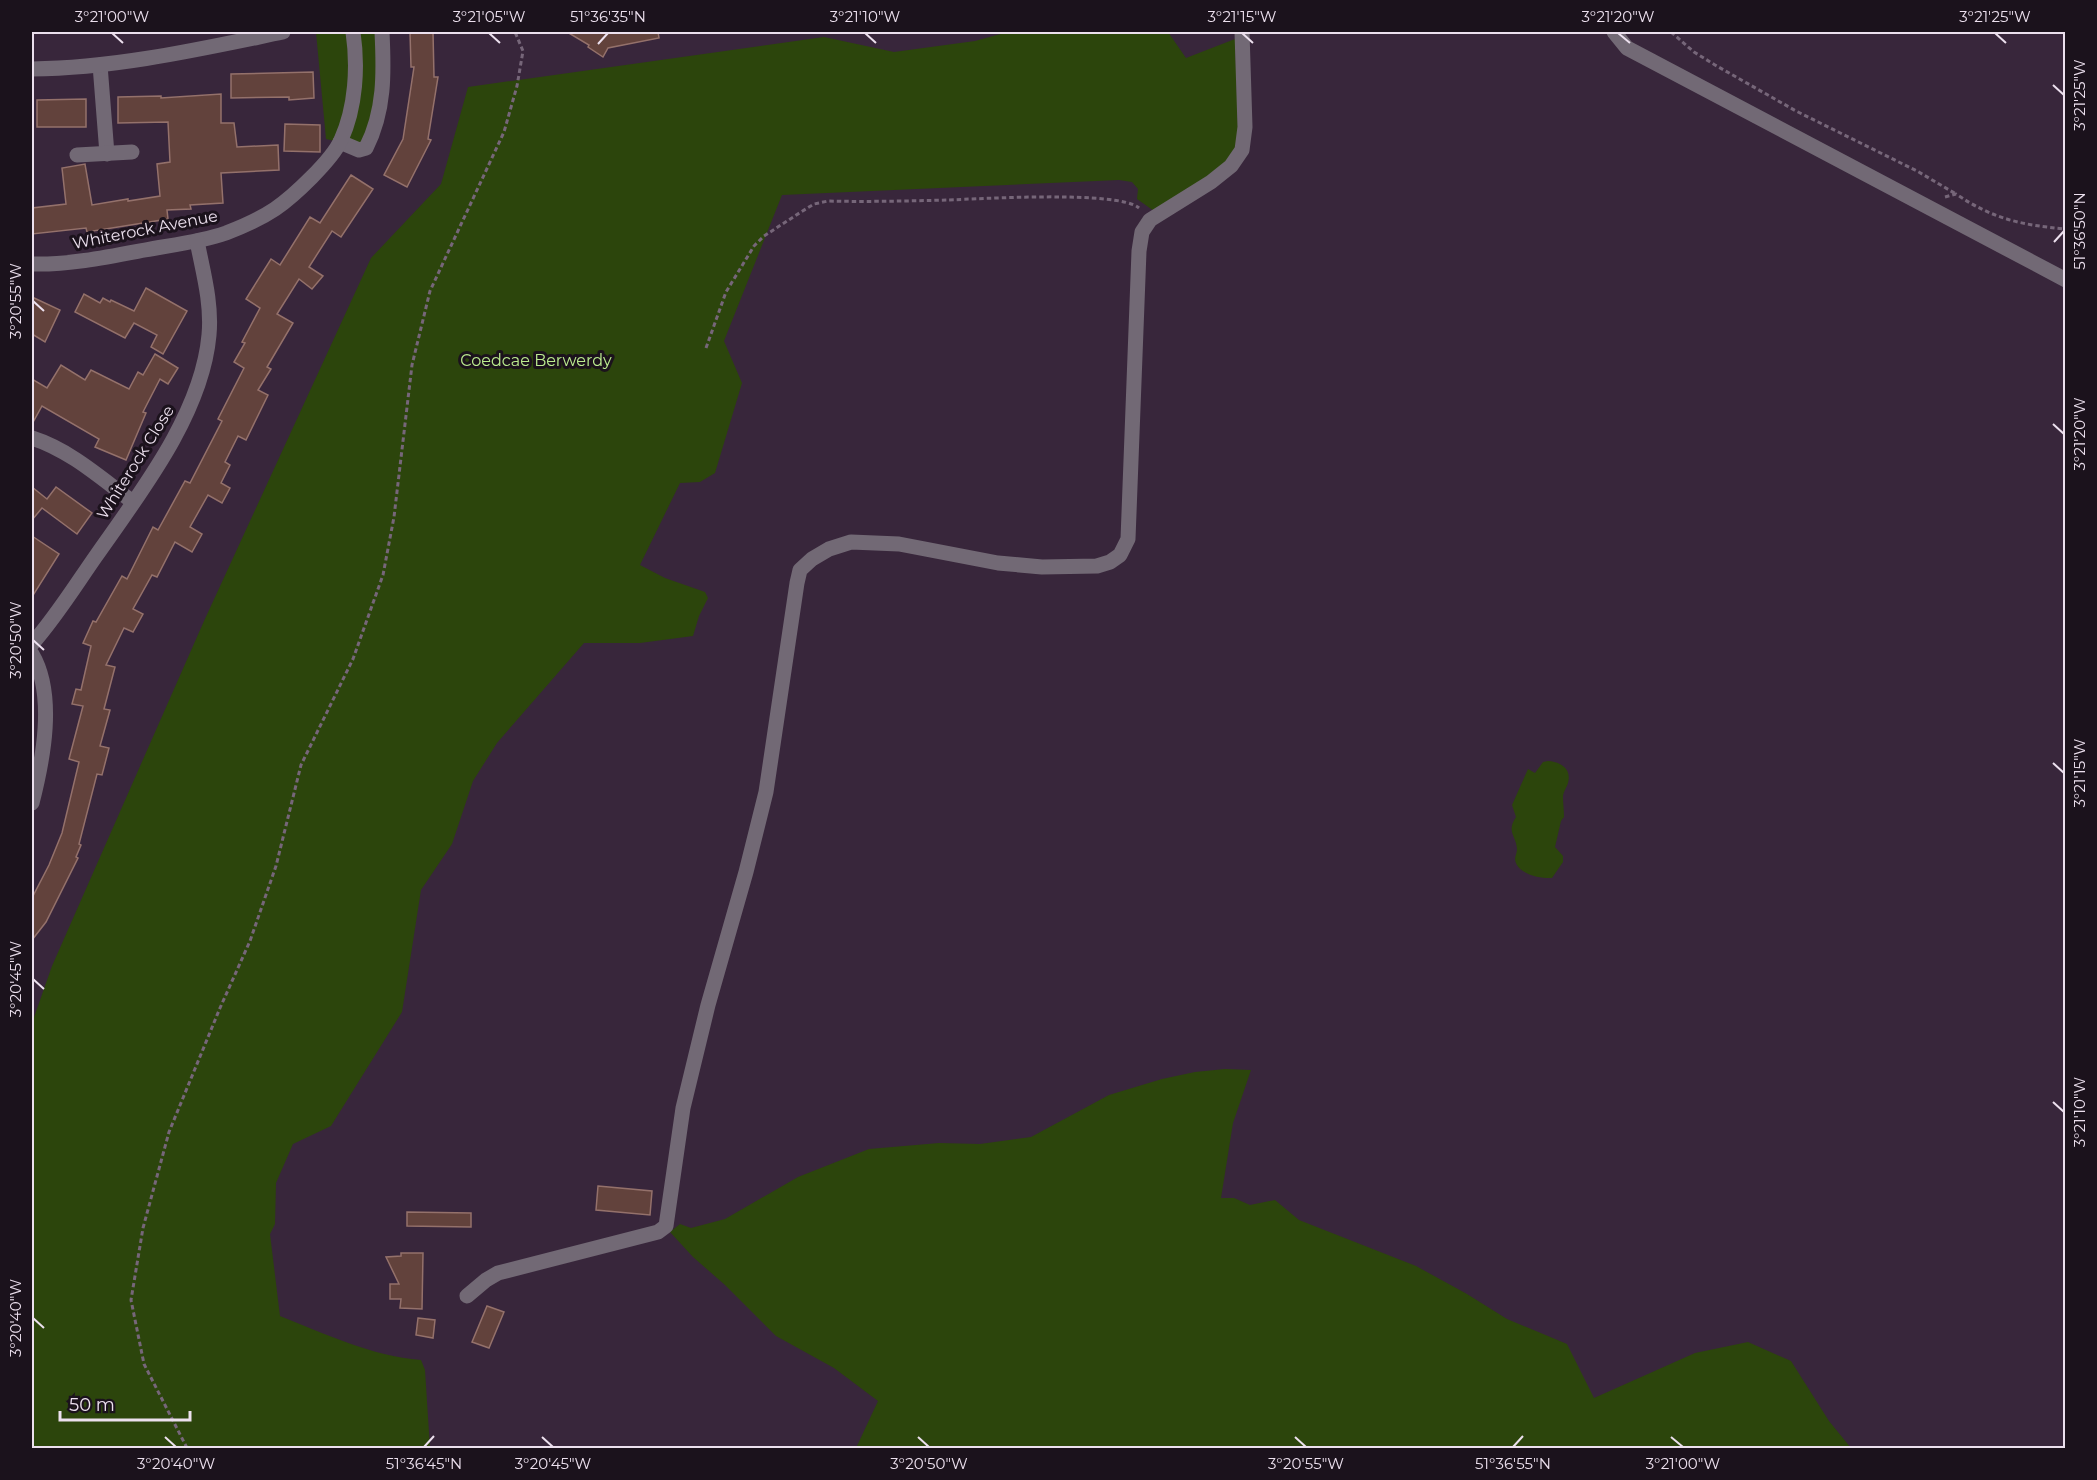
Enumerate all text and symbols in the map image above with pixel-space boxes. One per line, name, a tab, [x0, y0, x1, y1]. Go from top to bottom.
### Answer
text: 3°21'00"W	[75, 7, 149, 26]
text: 3°21'05"W	[453, 7, 526, 26]
text: 51°36'35"N	[570, 7, 646, 26]
text: 3°21'10"W	[830, 7, 901, 26]
text: 3°21'15"W	[1208, 7, 1277, 26]
text: 3°21'20"W	[1581, 7, 1655, 26]
text: 3°21'25"W	[1959, 7, 2031, 26]
text: 3°21'25"W	[2070, 59, 2089, 131]
text: 51°36'50"N	[2070, 192, 2089, 270]
street label: Whiterock Avenue	[71, 206, 219, 253]
text: 3°20'55"W	[6, 263, 25, 339]
park label: Coedcae Berwerdy	[460, 351, 612, 370]
text: 3°21'20"W	[2070, 397, 2089, 471]
street label: Whiterock Close	[93, 402, 178, 523]
text: 3°20'50"W	[6, 601, 25, 679]
text: 3°21'15"W	[2070, 738, 2089, 807]
text: 3°20'45"W	[6, 940, 25, 1017]
text: 3°21'10"W	[2070, 1076, 2089, 1147]
text: 3°20'40"W	[6, 1279, 25, 1357]
scale bar	[60, 1384, 190, 1422]
text: 50 m	[69, 1394, 115, 1416]
text: 3°20'40"W	[137, 1454, 215, 1473]
text: 51°36'45"N	[386, 1454, 462, 1473]
text: 3°20'45"W	[515, 1454, 592, 1473]
text: 3°20'50"W	[890, 1454, 968, 1473]
text: 3°20'55"W	[1268, 1454, 1344, 1473]
text: 51°36'55"N	[1475, 1454, 1551, 1473]
text: 3°21'00"W	[1646, 1454, 1720, 1473]

